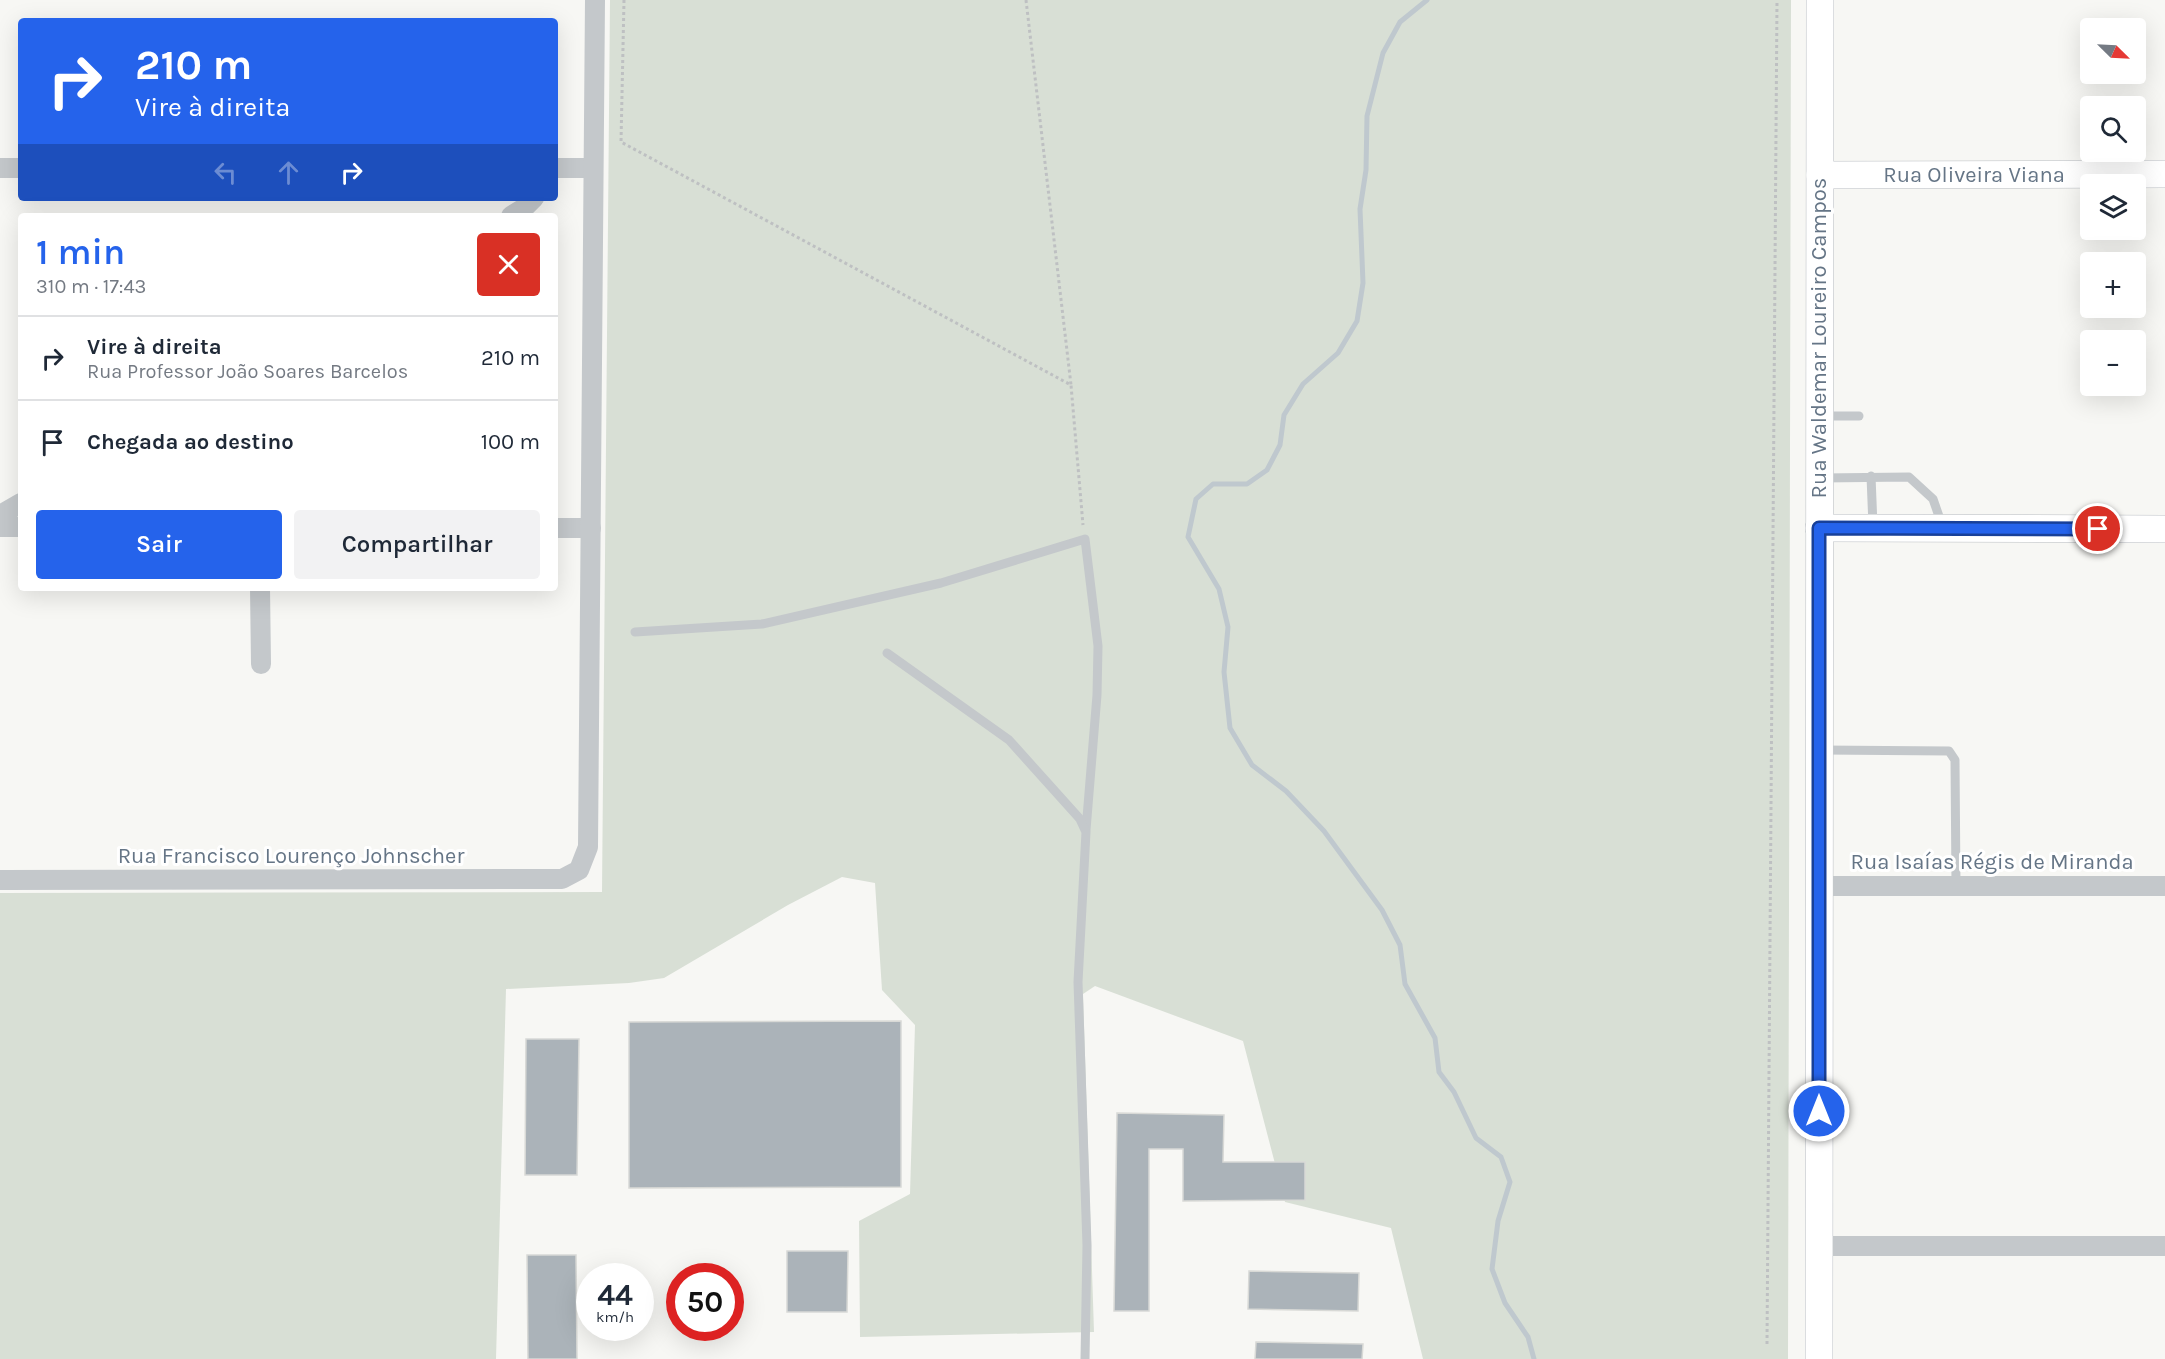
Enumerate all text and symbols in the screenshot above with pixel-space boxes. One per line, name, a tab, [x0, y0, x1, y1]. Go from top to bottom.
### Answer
north arrow	[2080, 18, 2146, 84]
map controls	[2080, 18, 2146, 396]
text: 210 m	[135, 40, 252, 90]
icon: right	[36, 42, 114, 120]
text: Vire à direita	[135, 91, 290, 123]
button: search	[2080, 96, 2146, 162]
icon: left	[209, 156, 242, 189]
icon: ahead	[272, 156, 305, 189]
icon: right	[335, 156, 368, 189]
street label: Rua Oliveira Viana	[1883, 162, 2065, 188]
button: layers	[2080, 174, 2146, 240]
street label: Rua Waldemar Loureiro Campos	[1806, 178, 1832, 498]
text: 1 min	[36, 231, 125, 273]
button: close	[477, 233, 540, 296]
button: +	[2080, 252, 2146, 318]
text: 310 m · 17:43	[36, 275, 146, 298]
button: −	[2080, 330, 2146, 396]
text: Vire à direita	[87, 334, 222, 360]
icon: right	[36, 342, 69, 375]
text: 210 m	[481, 345, 540, 371]
text: Rua Professor João Soares Barcelos	[87, 360, 408, 383]
icon: arrive	[36, 426, 69, 459]
text: Chegada ao destino	[87, 429, 294, 455]
text: 100 m	[481, 429, 540, 455]
pin	[2072, 503, 2123, 554]
button: Sair	[36, 510, 282, 579]
button: Compartilhar	[294, 510, 540, 579]
icon: arrive	[2081, 512, 2114, 545]
street label: Rua Francisco Lourenço Johnscher	[118, 843, 464, 869]
street label: Rua Isaías Régis de Miranda	[1850, 849, 2134, 875]
position arrow	[1787, 1079, 1851, 1143]
speed limit sign: 50	[666, 1263, 744, 1341]
text: 44	[597, 1277, 633, 1313]
text: km/h	[596, 1308, 634, 1326]

